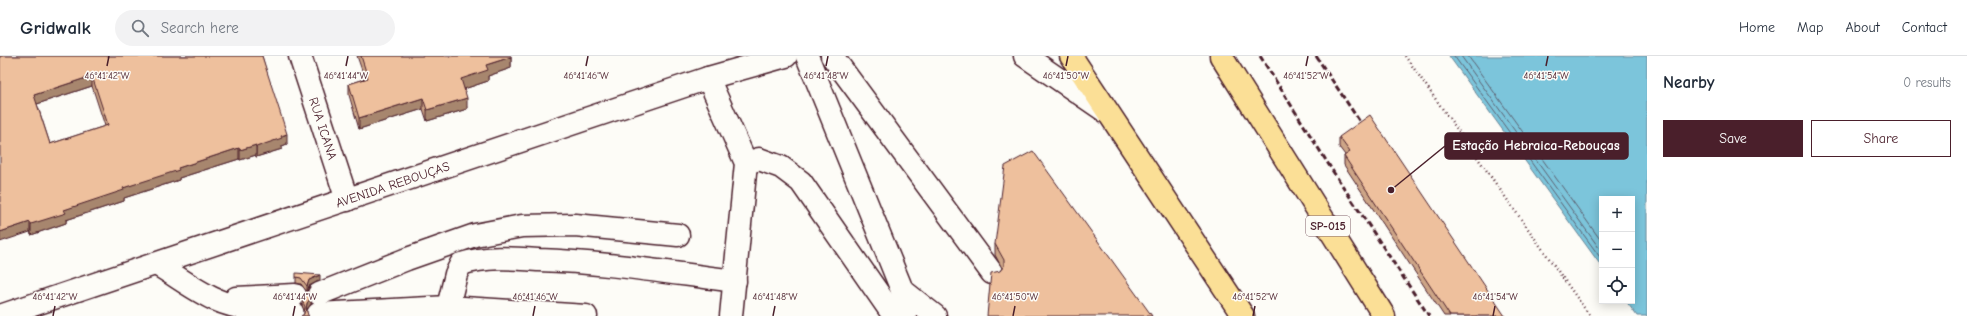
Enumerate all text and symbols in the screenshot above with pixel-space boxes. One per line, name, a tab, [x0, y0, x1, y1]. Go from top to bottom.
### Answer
search box	[115, 10, 395, 46]
text: Gridwalk	[20, 17, 91, 39]
icon: search	[129, 17, 151, 39]
text: Search here	[161, 19, 239, 37]
text: Home	[1739, 19, 1775, 36]
text: Map	[1797, 19, 1823, 36]
text: About	[1845, 19, 1880, 36]
text: Contact	[1902, 19, 1947, 36]
text: 46°41'42"W	[85, 70, 130, 82]
text: 46°41'44"W	[324, 70, 369, 82]
text: 46°41'46"W	[563, 70, 609, 82]
text: 46°41'48"W	[804, 70, 849, 82]
text: 46°41'50"W	[1043, 70, 1090, 82]
text: 46°41'52"W	[1283, 70, 1329, 82]
text: 46°41'54"W	[1523, 70, 1569, 82]
text: Nearby	[1663, 73, 1714, 92]
text: 0 results	[1903, 75, 1951, 90]
street label: RUA ICANA	[306, 95, 341, 162]
button: Save	[1663, 120, 1803, 157]
button: Share	[1811, 120, 1951, 157]
callout: Estação Hebraica-Rebouças	[1445, 133, 1628, 159]
text: Estação Hebraica-Rebouças	[1452, 137, 1620, 154]
street label: AVENIDA REBOUÇAS	[333, 158, 451, 210]
map controls	[1599, 196, 1635, 304]
button: +	[1599, 196, 1635, 232]
road number: SP-015	[1306, 216, 1350, 236]
button: −	[1599, 232, 1635, 268]
button: locate	[1599, 268, 1635, 304]
text: 46°41'42"W	[33, 291, 78, 303]
text: 46°41'44"W	[273, 291, 318, 303]
text: 46°41'46"W	[512, 291, 558, 303]
text: 46°41'48"W	[753, 291, 798, 303]
text: 46°41'50"W	[992, 291, 1039, 303]
text: 46°41'52"W	[1232, 291, 1278, 303]
text: 46°41'54"W	[1472, 291, 1518, 303]

